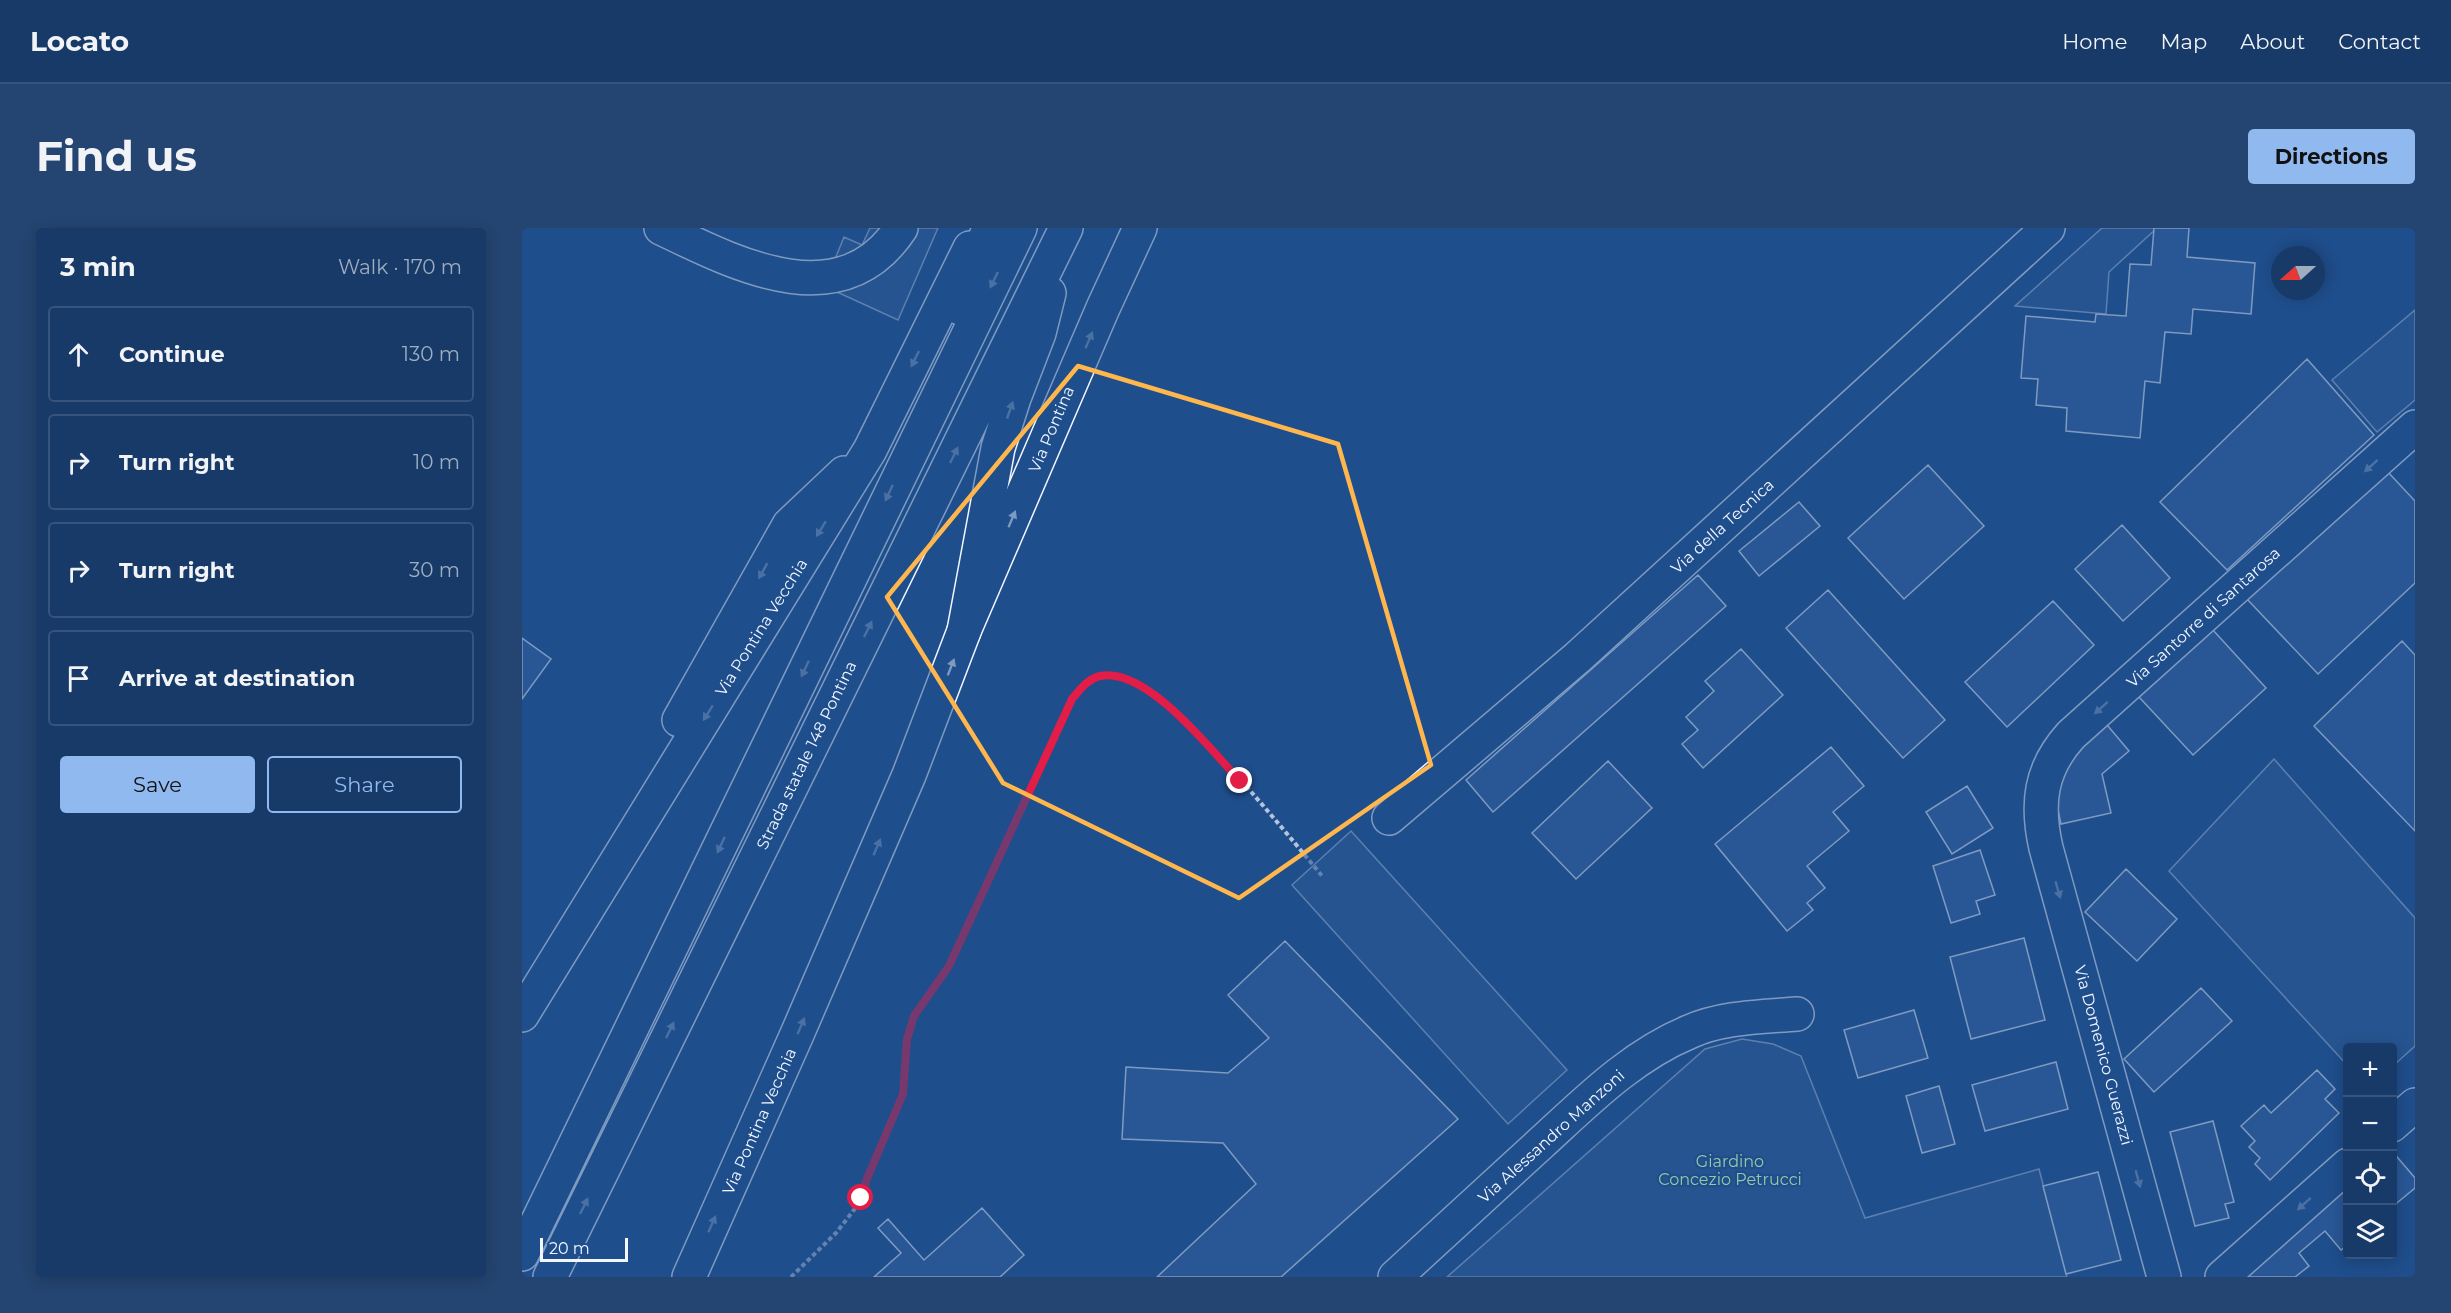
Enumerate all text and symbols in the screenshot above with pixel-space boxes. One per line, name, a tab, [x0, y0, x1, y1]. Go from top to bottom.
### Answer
text: Locato	[30, 24, 129, 58]
text: Home	[2062, 29, 2127, 54]
text: Map	[2160, 29, 2207, 54]
text: About	[2240, 29, 2305, 54]
text: Contact	[2338, 29, 2421, 54]
button: Directions	[2248, 129, 2415, 184]
text: Find us	[36, 130, 197, 182]
north arrow	[2271, 246, 2325, 300]
text: 3 min	[60, 251, 136, 283]
text: Walk · 170 m	[338, 255, 462, 279]
one-way arrow	[989, 272, 999, 289]
one-way arrow	[1085, 331, 1094, 349]
icon: ahead	[62, 338, 95, 371]
text: Continue	[119, 341, 225, 368]
text: 130 m	[402, 342, 460, 366]
one-way arrow	[911, 350, 920, 367]
street label: Via Pontina	[1025, 383, 1078, 475]
one-way arrow	[1006, 401, 1016, 419]
icon: right	[62, 446, 95, 479]
one-way arrow	[950, 446, 959, 463]
text: Turn right	[119, 449, 234, 476]
text: 10 m	[413, 450, 460, 474]
one-way arrow	[2364, 459, 2379, 473]
street label: Via della Tecnica	[1667, 475, 1778, 578]
one-way arrow	[884, 484, 893, 501]
one-way arrow	[1007, 510, 1017, 528]
one-way arrow	[816, 521, 827, 537]
street label: Via Santorre di Santarosa	[2123, 543, 2284, 691]
icon: right	[62, 554, 95, 587]
street label: Via Pontina Vecchia	[711, 555, 811, 699]
text: Turn right	[119, 557, 234, 584]
text: 30 m	[409, 558, 460, 582]
one-way arrow	[758, 563, 768, 580]
one-way arrow	[863, 621, 872, 638]
one-way arrow	[946, 657, 956, 675]
street label: Strada statale 148 Pontina	[752, 658, 860, 853]
one-way arrow	[801, 660, 811, 678]
icon: arrive	[62, 662, 95, 695]
text: Arrive at destination	[119, 665, 355, 692]
one-way arrow	[2094, 701, 2109, 714]
one-way arrow	[703, 705, 714, 721]
button: Save	[60, 756, 255, 813]
button: Share	[267, 756, 462, 813]
route end	[1226, 767, 1252, 793]
one-way arrow	[717, 837, 726, 854]
one-way arrow	[873, 838, 882, 856]
one-way arrow	[2054, 881, 2063, 899]
street label: Via Domenico Guerazzi	[2070, 963, 2137, 1147]
one-way arrow	[796, 1018, 805, 1035]
one-way arrow	[665, 1022, 675, 1039]
map controls	[2343, 1043, 2397, 1259]
button: +	[2343, 1043, 2397, 1097]
street label: Via Pontina Vecchia	[719, 1045, 800, 1197]
street label: Via Alessandro Manzoni	[1474, 1066, 1628, 1207]
button: −	[2343, 1097, 2397, 1151]
button: locate	[2343, 1151, 2397, 1205]
park label: Giardino Concezio Petrucci	[1658, 1152, 1802, 1189]
one-way arrow	[2133, 1170, 2143, 1188]
route start	[847, 1184, 873, 1210]
one-way arrow	[580, 1197, 589, 1214]
one-way arrow	[2297, 1197, 2312, 1210]
button: layers	[2343, 1205, 2397, 1259]
one-way arrow	[708, 1215, 717, 1232]
scale bar	[540, 1235, 628, 1262]
text: 20 m	[549, 1239, 590, 1258]

